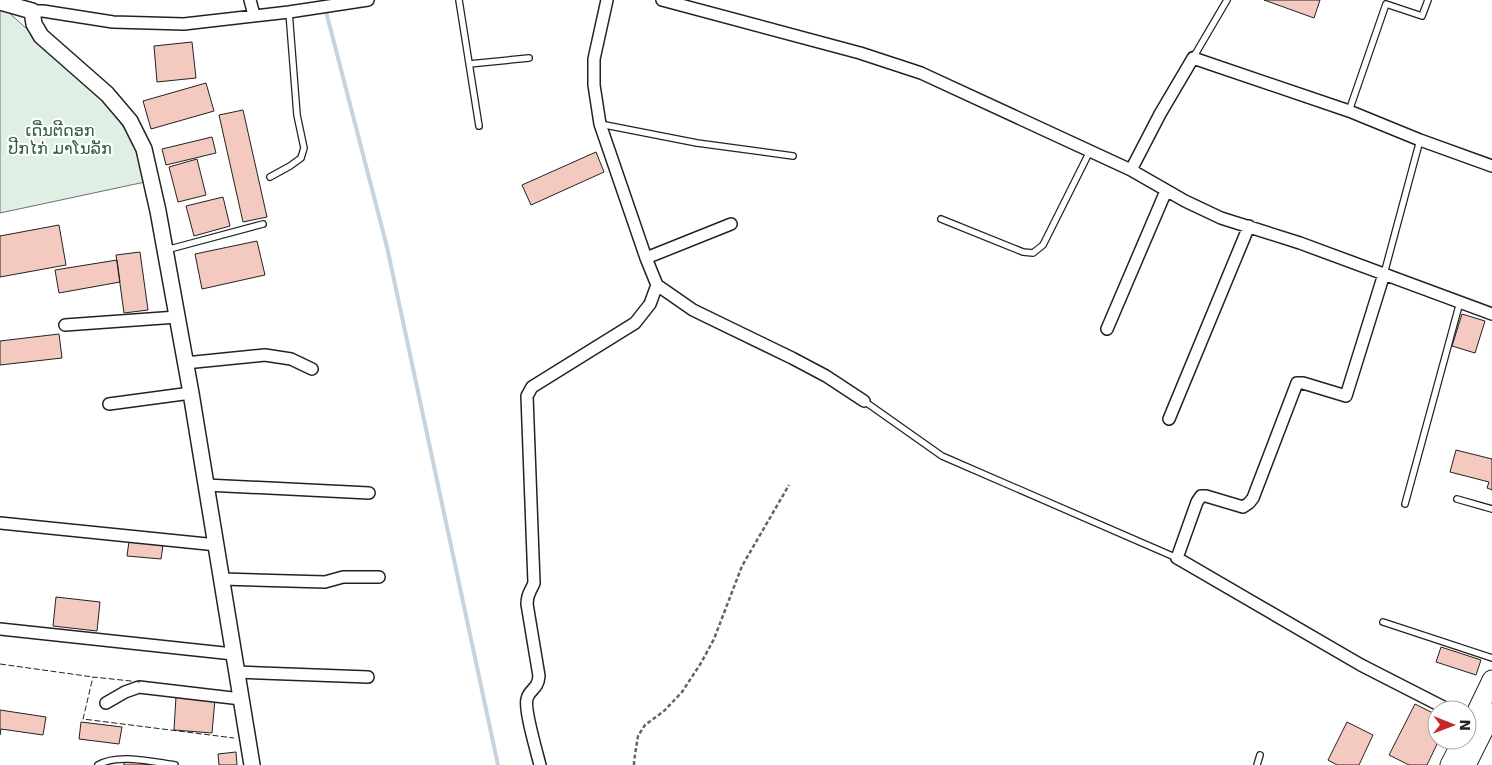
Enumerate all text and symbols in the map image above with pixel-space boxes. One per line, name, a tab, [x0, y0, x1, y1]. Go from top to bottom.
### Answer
park label: ເດີ່ນຕີດອກ ປີກໄກ່ ມາໂນລັກ	[8, 120, 112, 158]
north arrow	[1427, 700, 1477, 750]
text: N	[1457, 719, 1473, 731]

